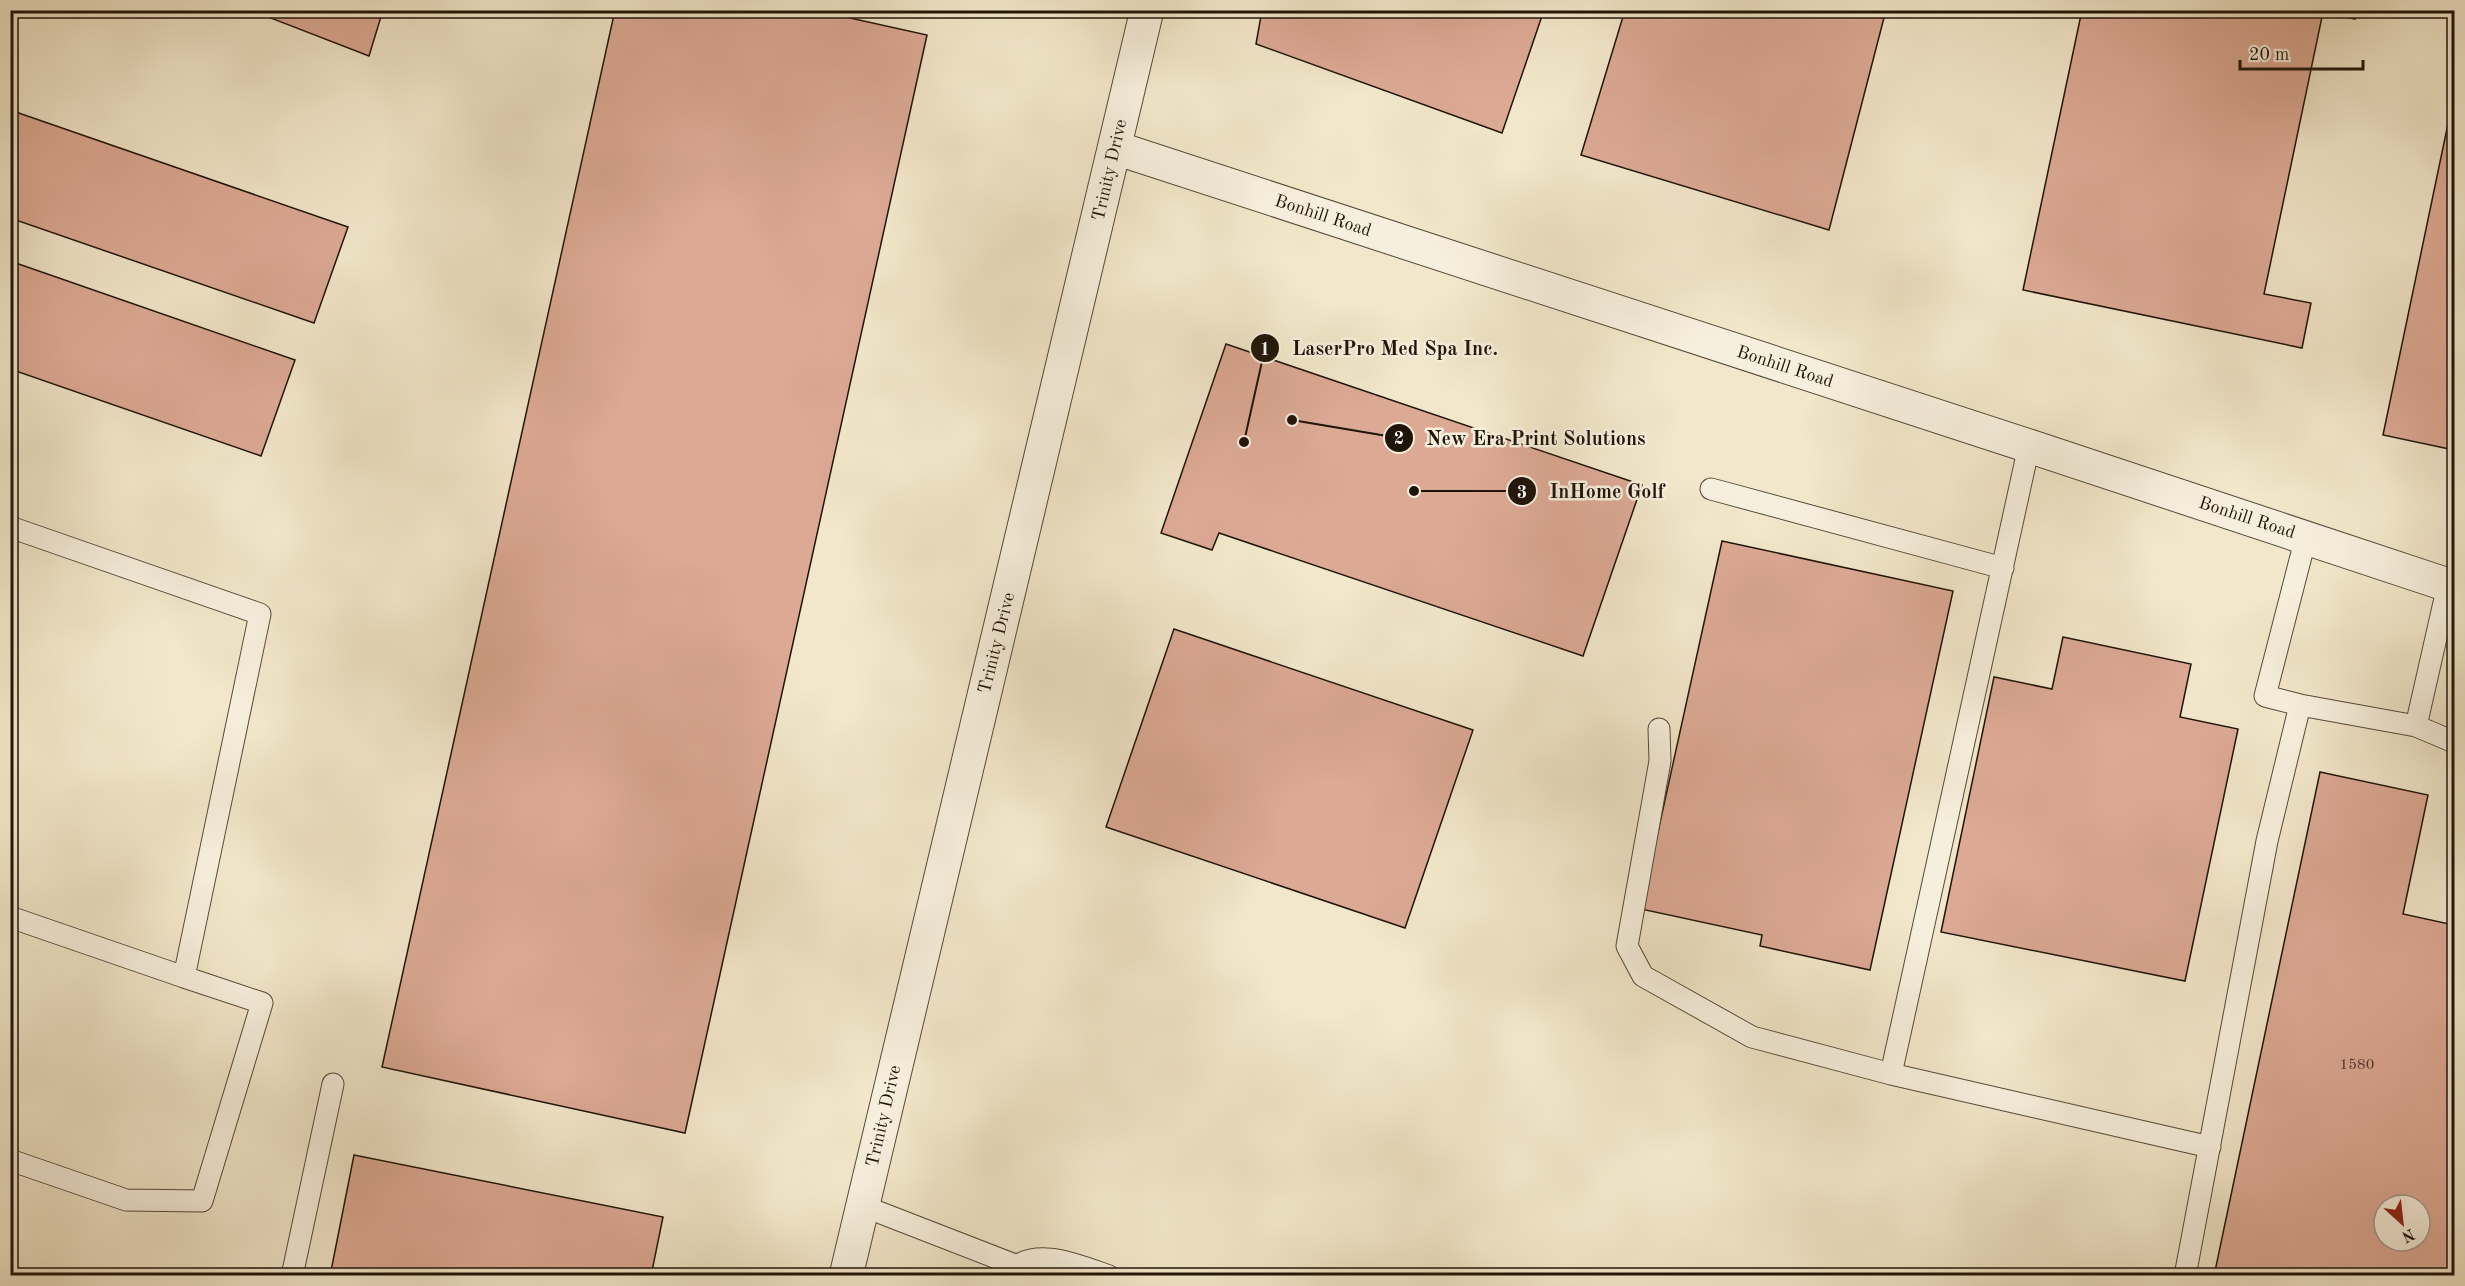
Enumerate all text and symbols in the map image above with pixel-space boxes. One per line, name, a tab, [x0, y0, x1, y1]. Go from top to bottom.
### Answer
scale bar	[2240, 33, 2363, 71]
text: 20 m	[2249, 46, 2289, 64]
street label: Trinity Drive	[1090, 117, 1130, 223]
street label: Bonhill Road	[1272, 192, 1374, 240]
callout: LaserPro Med Spa Inc.	[1250, 329, 1510, 367]
text: LaserPro Med Spa Inc.	[1292, 340, 1498, 360]
text: 1	[1260, 341, 1270, 359]
street label: Bonhill Road	[1734, 343, 1836, 391]
callout: New Era Print Solutions	[1384, 419, 1657, 457]
text: 2	[1394, 430, 1404, 448]
text: New Era Print Solutions	[1426, 430, 1646, 450]
callout: InHome Golf	[1507, 472, 1676, 510]
text: InHome Golf	[1549, 483, 1667, 503]
text: 3	[1517, 484, 1527, 502]
street label: Bonhill Road	[2196, 494, 2298, 542]
street label: Trinity Drive	[976, 590, 1018, 696]
house number: 1580	[2340, 1058, 2374, 1073]
street label: Trinity Drive	[864, 1063, 904, 1169]
north arrow	[2372, 1193, 2432, 1253]
text: N	[2398, 1225, 2417, 1245]

